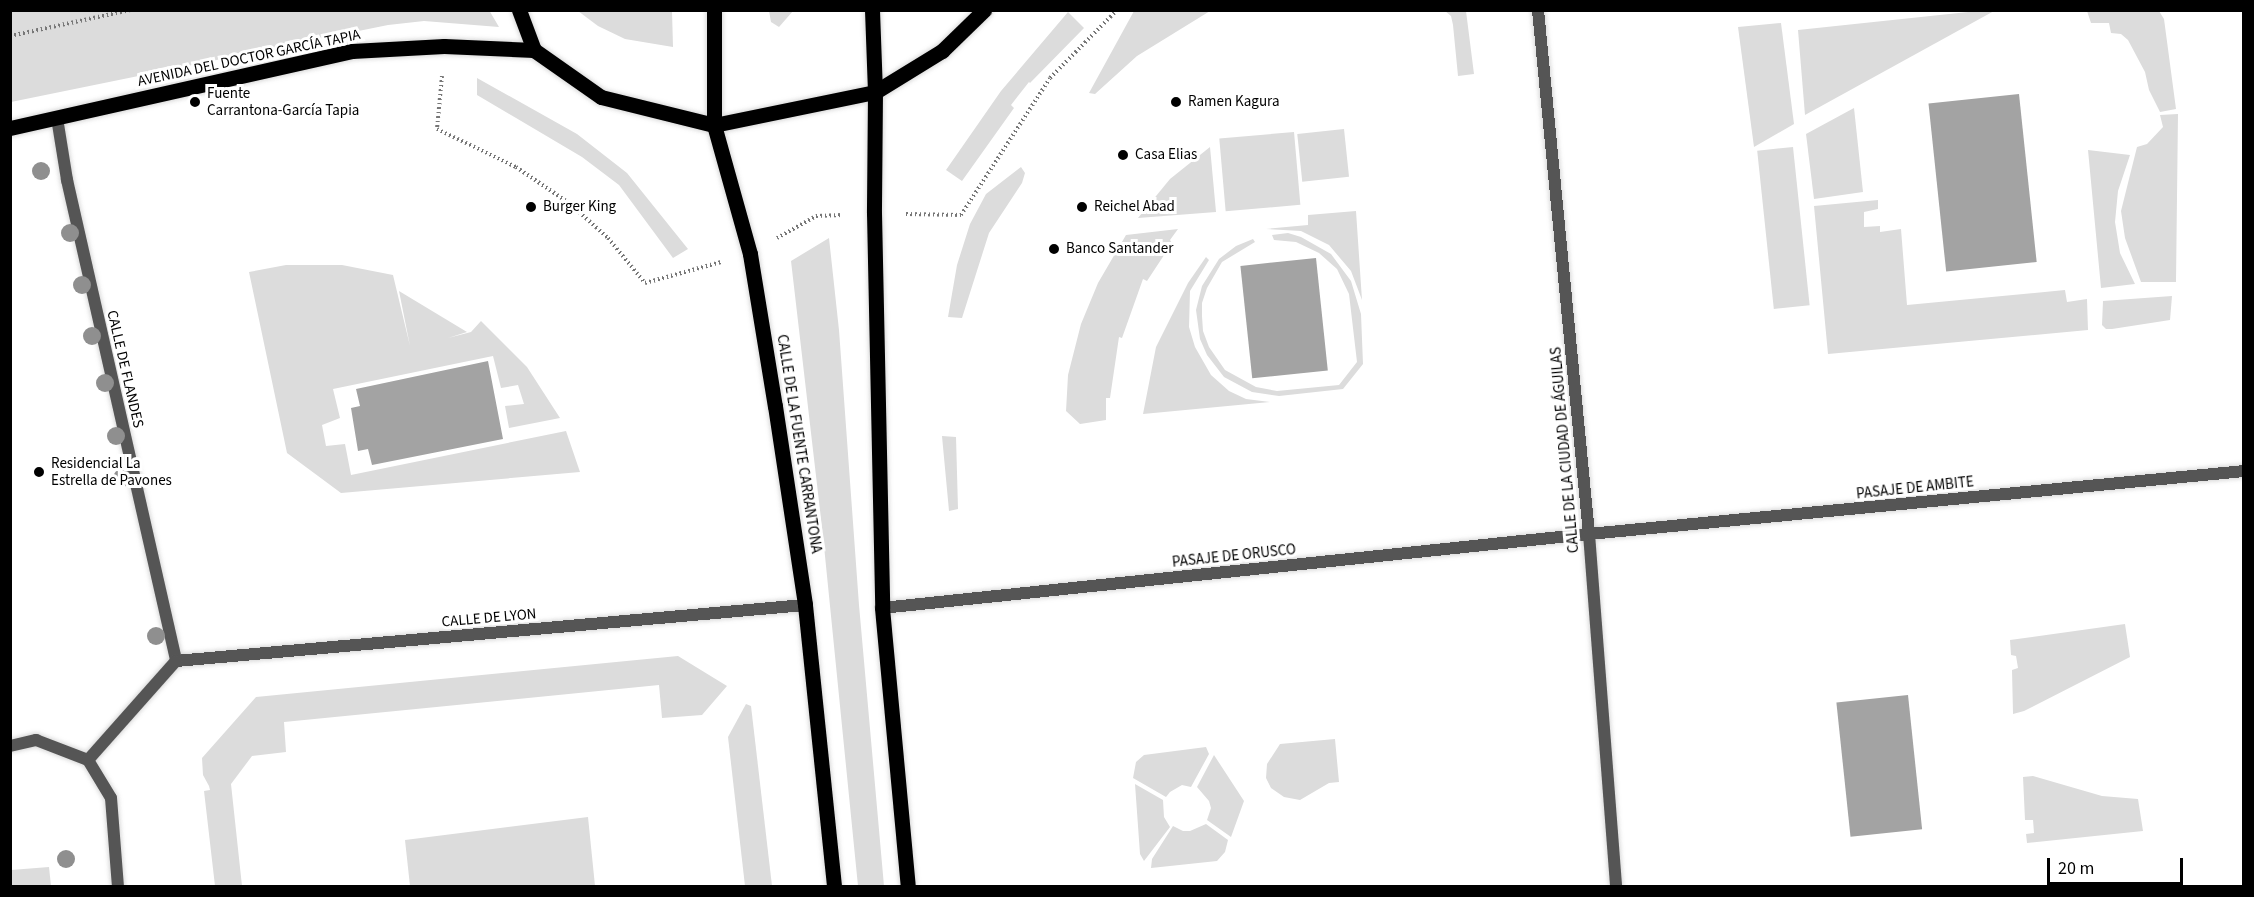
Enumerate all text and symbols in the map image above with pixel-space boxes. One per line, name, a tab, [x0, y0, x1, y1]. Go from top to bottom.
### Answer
street label: AVENIDA DEL DOCTOR GARCÍA TAPIA	[136, 26, 362, 90]
place label: Fuente Carrantona-García Tapia	[207, 84, 359, 119]
place label: Ramen Kagura	[1188, 93, 1279, 111]
marker: Fuente Carrantona-García Tapia	[188, 95, 202, 109]
marker: Ramen Kagura	[1169, 95, 1183, 109]
place label: Casa Elias	[1135, 146, 1197, 164]
marker: Casa Elias	[1116, 148, 1130, 162]
place label: Burger King	[543, 198, 616, 216]
place label: Reichel Abad	[1094, 198, 1175, 216]
marker: Burger King	[524, 200, 538, 214]
marker: Reichel Abad	[1075, 200, 1089, 214]
place label: Banco Santander	[1066, 240, 1173, 258]
marker: Banco Santander	[1047, 242, 1061, 256]
street label: CALLE DE FLANDES	[103, 308, 147, 430]
street label: CALLE DE LA FUENTE CARRANTONA	[773, 333, 825, 555]
street label: CALLE DE LA CIUDAD DE ÁGUILAS	[1547, 346, 1583, 554]
place label: Residencial La Estrella de Pavones	[51, 454, 172, 489]
marker: Residencial La Estrella de Pavones	[32, 465, 46, 479]
street label: PASAJE DE AMBITE	[1855, 473, 1975, 503]
street label: PASAJE DE ORUSCO	[1171, 541, 1297, 571]
street label: CALLE DE LYON	[441, 605, 537, 631]
scale bar	[2050, 846, 2186, 884]
text: 20 m	[2058, 856, 2094, 881]

